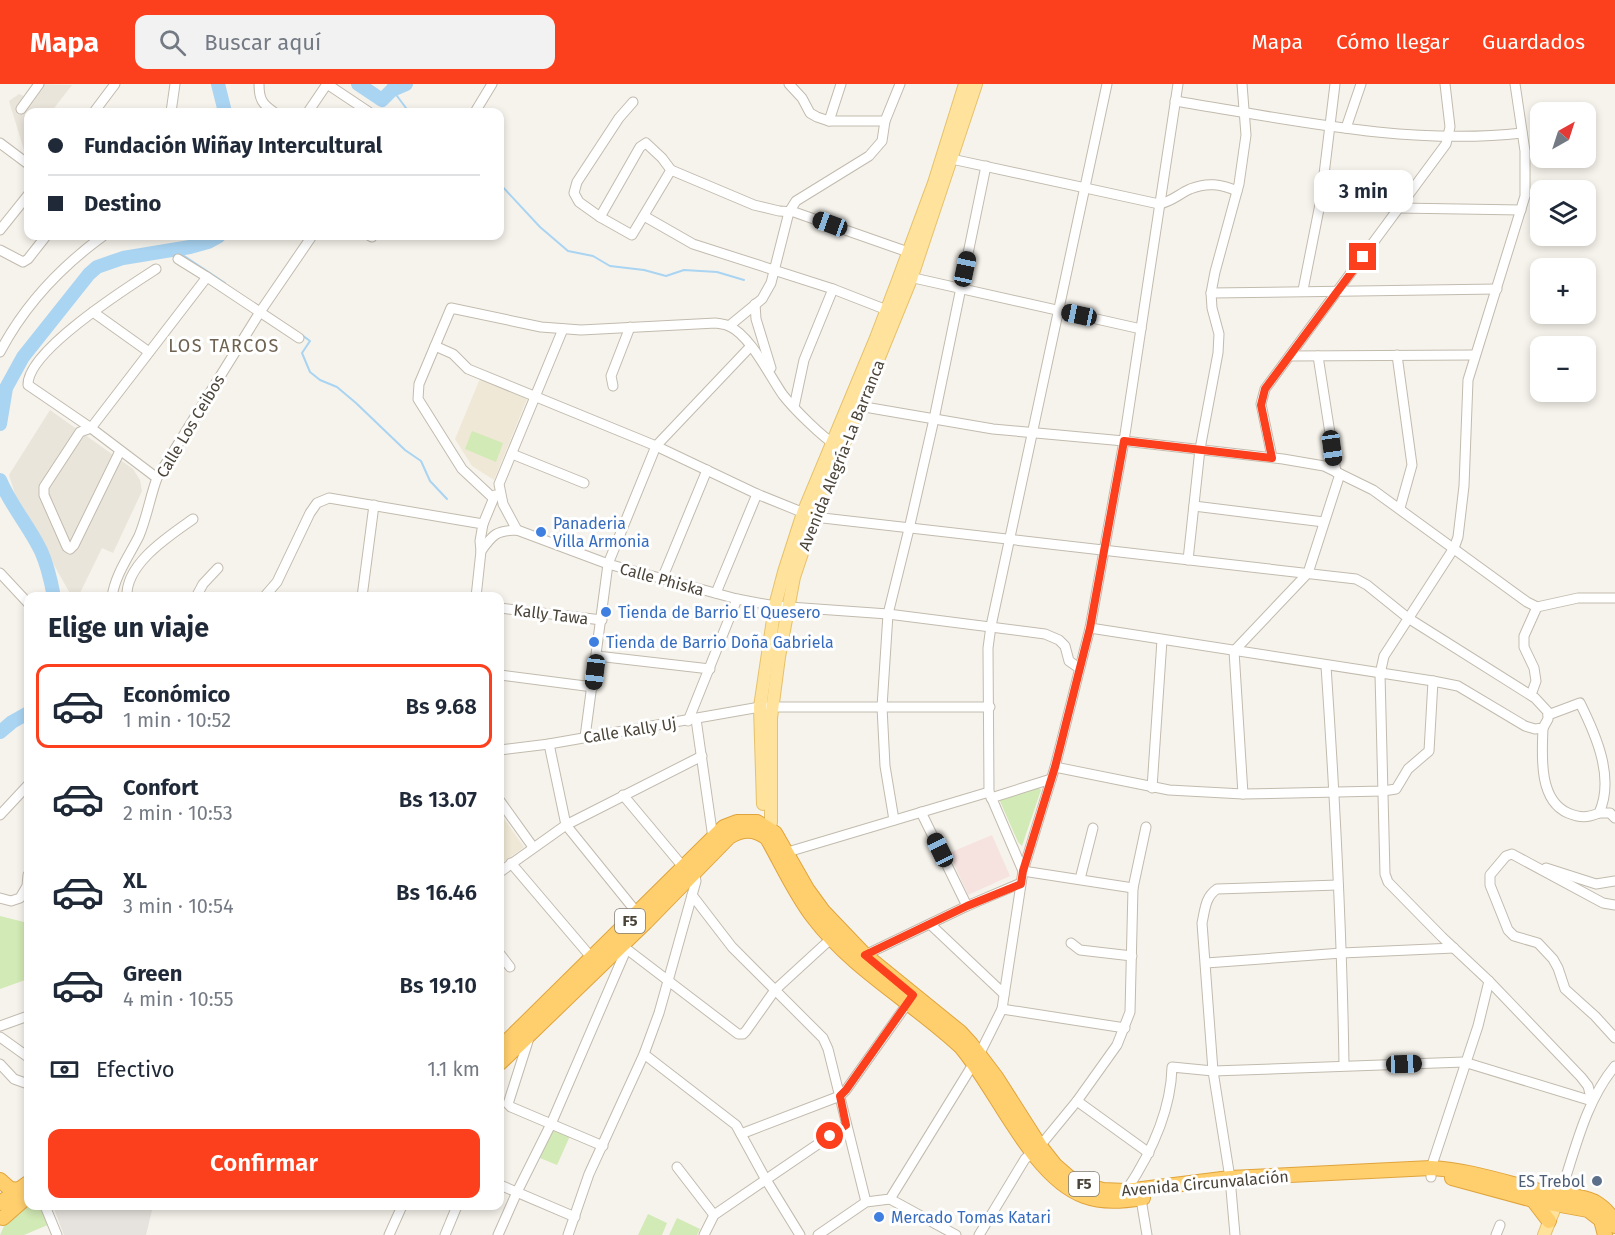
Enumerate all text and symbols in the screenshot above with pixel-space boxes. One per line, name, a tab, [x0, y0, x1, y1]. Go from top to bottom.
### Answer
search box	[135, 15, 555, 69]
text: Mapa	[30, 26, 99, 59]
icon: search	[156, 26, 189, 59]
text: Buscar aquí	[204, 29, 321, 56]
text: Mapa	[1251, 29, 1303, 55]
text: Cómo llegar	[1336, 29, 1449, 55]
text: Guardados	[1482, 29, 1585, 55]
north arrow	[1530, 102, 1596, 168]
map controls	[1530, 102, 1596, 402]
text: Fundación Wiñay Intercultural	[84, 132, 382, 159]
callout: 3 min	[1314, 170, 1412, 212]
text: 3 min	[1339, 179, 1388, 203]
button: layers	[1530, 180, 1596, 246]
text: Destino	[84, 190, 161, 217]
car	[810, 209, 850, 239]
route end	[1349, 243, 1376, 270]
car	[952, 250, 978, 288]
button: +	[1530, 258, 1596, 324]
car	[1060, 302, 1098, 328]
district label: LOS TARCOS	[168, 335, 280, 357]
button: −	[1530, 336, 1596, 402]
street label: Avenida Alegría-La Barranca	[794, 357, 888, 553]
street label: Calle Los Ceibos	[152, 371, 229, 481]
car	[1321, 429, 1343, 467]
place label: Panaderia Villa Armonia	[553, 514, 650, 551]
marker: Panaderia Villa Armonia	[534, 525, 548, 539]
street label: Calle Phiska	[618, 559, 706, 600]
street label: Kally Tawa	[512, 600, 589, 629]
place label: Tienda de Barrio El Quesero	[618, 603, 821, 622]
marker: Tienda de Barrio El Quesero	[599, 605, 613, 619]
text: Elige un viaje	[48, 612, 209, 644]
place label: Tienda de Barrio Doña Gabriela	[606, 633, 834, 652]
marker: Tienda de Barrio Doña Gabriela	[587, 635, 601, 649]
car	[584, 653, 606, 691]
icon: car	[51, 679, 105, 733]
text: Económico	[123, 681, 230, 708]
text: Bs 9.68	[405, 693, 477, 720]
text: 1 min · 10:52	[123, 708, 231, 732]
street label: Calle Kally Uj	[582, 714, 678, 747]
icon: car	[51, 772, 105, 826]
text: Confort	[123, 774, 199, 801]
text: Bs 13.07	[399, 786, 477, 813]
text: 2 min · 10:53	[123, 801, 233, 825]
car	[924, 830, 956, 870]
icon: car	[51, 865, 105, 919]
text: XL	[123, 867, 147, 894]
text: Bs 16.46	[396, 879, 477, 906]
text: 3 min · 10:54	[123, 894, 234, 918]
road number: F5	[615, 909, 645, 933]
icon: car	[51, 958, 105, 1012]
text: Green	[123, 960, 182, 987]
text: Bs 19.10	[400, 972, 477, 999]
text: 4 min · 10:55	[123, 987, 233, 1011]
icon: cash	[48, 1053, 81, 1086]
car	[1386, 1054, 1422, 1074]
text: Efectivo	[96, 1056, 175, 1083]
text: 1.1 km	[427, 1057, 480, 1081]
route start	[816, 1122, 843, 1149]
button: Confirmar	[48, 1129, 480, 1198]
street label: Avenida Circunvalación	[1121, 1167, 1289, 1200]
road number: F5	[1069, 1172, 1099, 1196]
place label: ES Trebol	[1518, 1172, 1585, 1191]
marker: ES Trebol	[1590, 1174, 1604, 1188]
place label: Mercado Tomas Katari	[891, 1208, 1051, 1227]
marker: Mercado Tomas Katari	[872, 1210, 886, 1224]

